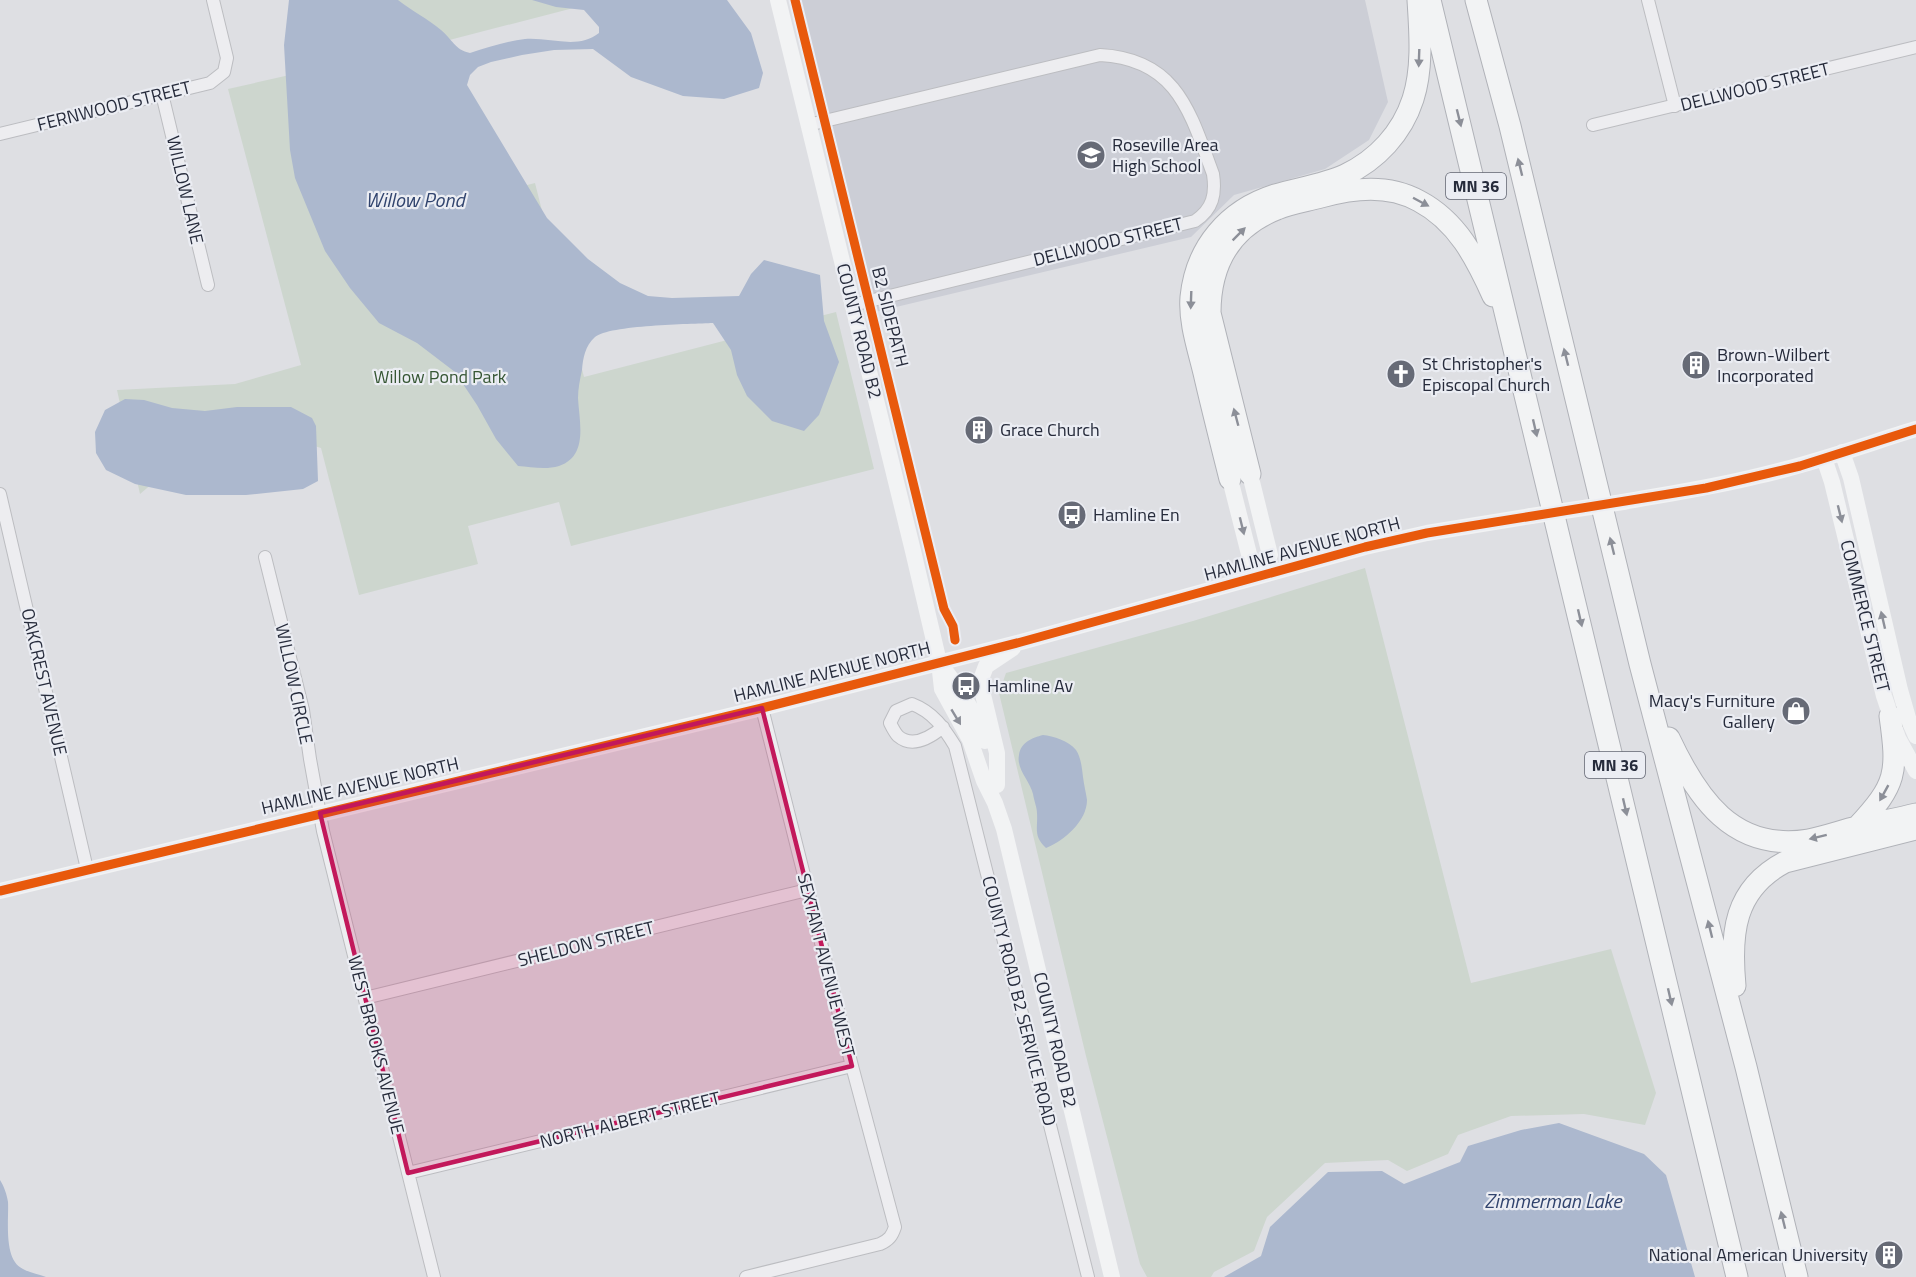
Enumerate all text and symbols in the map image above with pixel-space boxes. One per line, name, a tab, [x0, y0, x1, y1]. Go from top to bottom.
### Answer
one-way arrow	[1415, 49, 1424, 68]
street label: DELLWOOD STREET	[1677, 55, 1833, 118]
street label: FERNWOOD STREET	[34, 73, 194, 138]
one-way arrow	[1455, 109, 1465, 127]
place label: Roseville Area High School	[1112, 131, 1219, 179]
street label: WILLOW LANE	[160, 133, 211, 247]
school or university icon: Roseville Area High School	[1075, 139, 1107, 171]
one-way arrow	[1515, 158, 1524, 177]
road number: MN 36	[1446, 173, 1506, 199]
water label: Willow Pond	[366, 184, 466, 215]
one-way arrow	[1413, 197, 1430, 207]
street label: DELLWOOD STREET	[1030, 210, 1186, 273]
one-way arrow	[1232, 226, 1246, 241]
street label: COUNTY ROAD B2	[830, 260, 889, 401]
street label: B2 SIDEPATH	[865, 264, 916, 370]
one-way arrow	[1187, 291, 1196, 310]
place label: Brown-Wilbert Incorporated	[1717, 341, 1830, 389]
one-way arrow	[1560, 348, 1570, 366]
building icon: Brown-Wilbert Incorporated	[1680, 349, 1712, 381]
place label: St Christopher's Episcopal Church	[1422, 350, 1550, 398]
church icon: St Christopher's Episcopal Church	[1385, 358, 1417, 390]
park label: Willow Pond Park	[373, 363, 507, 390]
one-way arrow	[1230, 408, 1240, 427]
building icon: Grace Church	[963, 414, 995, 446]
place label: Grace Church	[1000, 416, 1100, 443]
one-way arrow	[1530, 419, 1540, 437]
bus stop icon: Hamline En	[1056, 499, 1088, 531]
place label: Hamline En	[1093, 501, 1180, 528]
one-way arrow	[1835, 505, 1845, 524]
street label: HAMLINE AVENUE NORTH	[1201, 509, 1403, 588]
one-way arrow	[1237, 517, 1247, 535]
one-way arrow	[1606, 537, 1616, 556]
street label: COMMERCE STREET	[1833, 537, 1898, 695]
street label: OAKCREST AVENUE	[14, 605, 75, 758]
one-way arrow	[1575, 609, 1585, 627]
one-way arrow	[1878, 610, 1888, 629]
street label: WILLOW CIRCLE	[269, 621, 320, 747]
street label: HAMLINE AVENUE NORTH	[731, 634, 933, 709]
bus stop icon: Hamline Av	[950, 670, 982, 702]
place label: Hamline Av	[987, 672, 1073, 699]
place label: Macy's Furniture Gallery	[1649, 687, 1775, 735]
shop icon: Macy's Furniture Gallery	[1780, 695, 1812, 727]
one-way arrow	[951, 709, 962, 725]
street label: HAMLINE AVENUE NORTH	[258, 750, 461, 821]
road number: MN 36	[1585, 752, 1645, 778]
one-way arrow	[1879, 785, 1889, 802]
one-way arrow	[1620, 798, 1630, 817]
one-way arrow	[1809, 833, 1827, 843]
street label: SEXTANT AVENUE WEST	[791, 870, 862, 1060]
street label: COUNTY ROAD B2 SERVICE ROAD	[977, 874, 1061, 1128]
street label: SHELDON STREET	[515, 913, 657, 974]
one-way arrow	[1705, 919, 1714, 937]
street label: WEST BROOKS AVENUE	[341, 953, 412, 1137]
street label: COUNTY ROAD B2	[1029, 970, 1081, 1110]
one-way arrow	[1665, 988, 1675, 1006]
street label: NORTH ALBERT STREET	[537, 1084, 723, 1155]
water label: Zimmerman Lake	[1485, 1185, 1623, 1216]
one-way arrow	[1778, 1211, 1788, 1229]
building icon: National American University	[1873, 1239, 1905, 1271]
place label: National American University	[1648, 1241, 1868, 1268]

